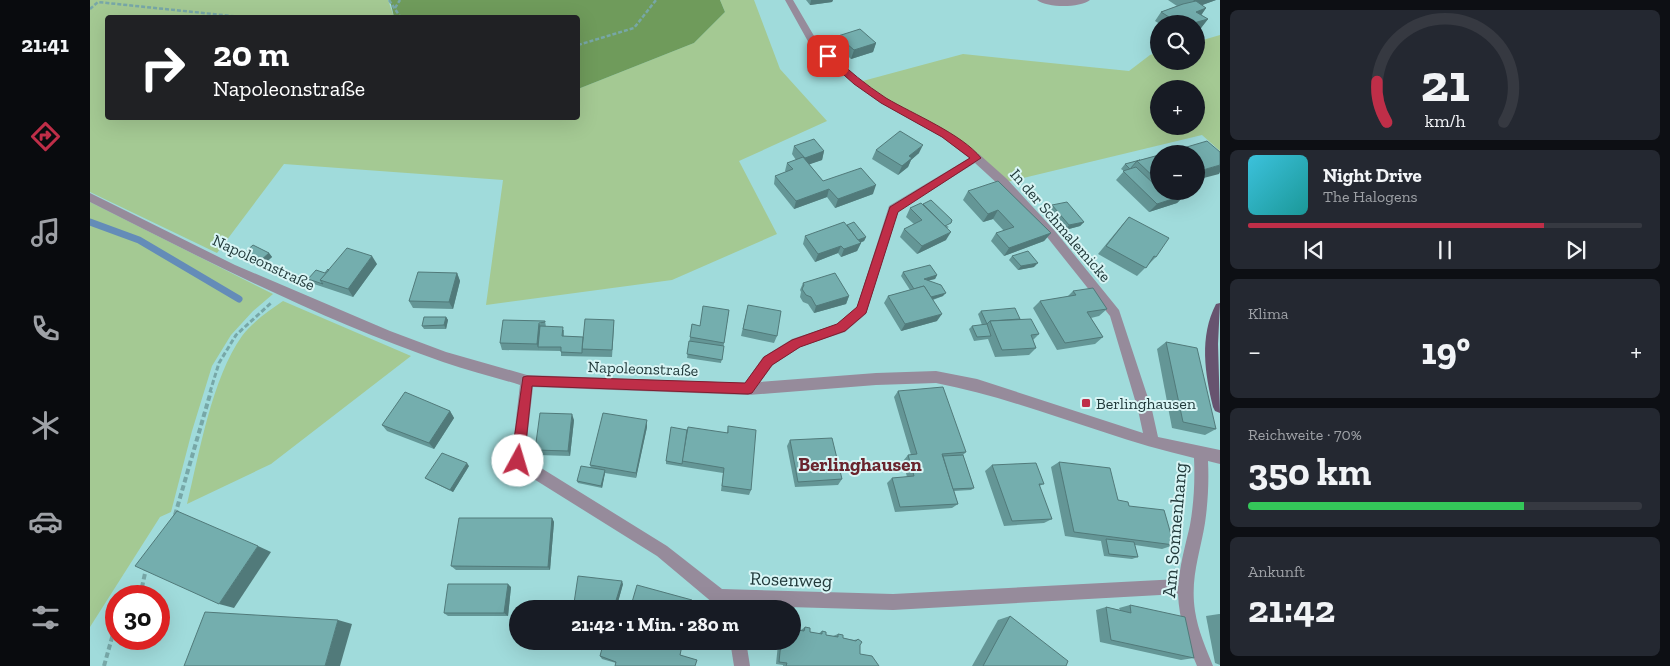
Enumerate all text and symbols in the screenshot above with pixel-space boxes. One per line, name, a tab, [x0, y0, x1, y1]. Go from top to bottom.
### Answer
map controls	[1150, 15, 1205, 200]
button: search	[1150, 15, 1205, 70]
text: 21:41	[21, 31, 69, 58]
text: 20 m	[213, 33, 289, 75]
icon: right	[130, 35, 195, 100]
pin	[807, 35, 849, 77]
icon: arrive	[814, 42, 842, 70]
text: 21	[1421, 52, 1469, 114]
text: Napoleonstraße	[213, 75, 365, 102]
button: +	[1150, 80, 1205, 135]
text: km/h	[1425, 110, 1465, 132]
icon: directions	[28, 119, 63, 154]
button: −	[1150, 145, 1205, 200]
text: Night Drive	[1323, 164, 1422, 187]
street label: In der Schmalemicke	[1006, 165, 1115, 286]
text: The Halogens	[1323, 187, 1418, 206]
icon: music	[28, 215, 63, 250]
street label: Napoleonstraße	[210, 230, 318, 294]
icon: previous	[1300, 236, 1328, 264]
icon: pause	[1431, 236, 1459, 264]
icon: next	[1562, 236, 1590, 264]
text: Klima	[1248, 304, 1289, 323]
icon: phone	[28, 311, 63, 346]
text: 19°	[1421, 328, 1470, 374]
text: −	[1248, 335, 1261, 368]
text: +	[1630, 335, 1642, 368]
street label: Napoleonstraße	[587, 357, 699, 380]
place label: Berlinghausen	[1096, 394, 1197, 413]
marker: Berlinghausen	[1080, 397, 1092, 409]
icon: climate	[28, 408, 63, 443]
text: Reichweite · 70%	[1248, 425, 1362, 444]
position arrow	[491, 434, 543, 486]
text: 350 km	[1248, 449, 1371, 495]
district label: Berlinghausen	[798, 453, 922, 476]
street label: Am Sonnenhang	[1157, 461, 1192, 599]
icon: car	[28, 504, 63, 539]
text: Ankunft	[1248, 562, 1305, 581]
street label: Rosenweg	[749, 567, 833, 592]
speed limit sign: 30	[105, 585, 170, 650]
text: 21:42	[1248, 586, 1335, 632]
icon: filters	[28, 600, 63, 635]
text: 21:42 · 1 Min. · 280 m	[571, 613, 739, 636]

